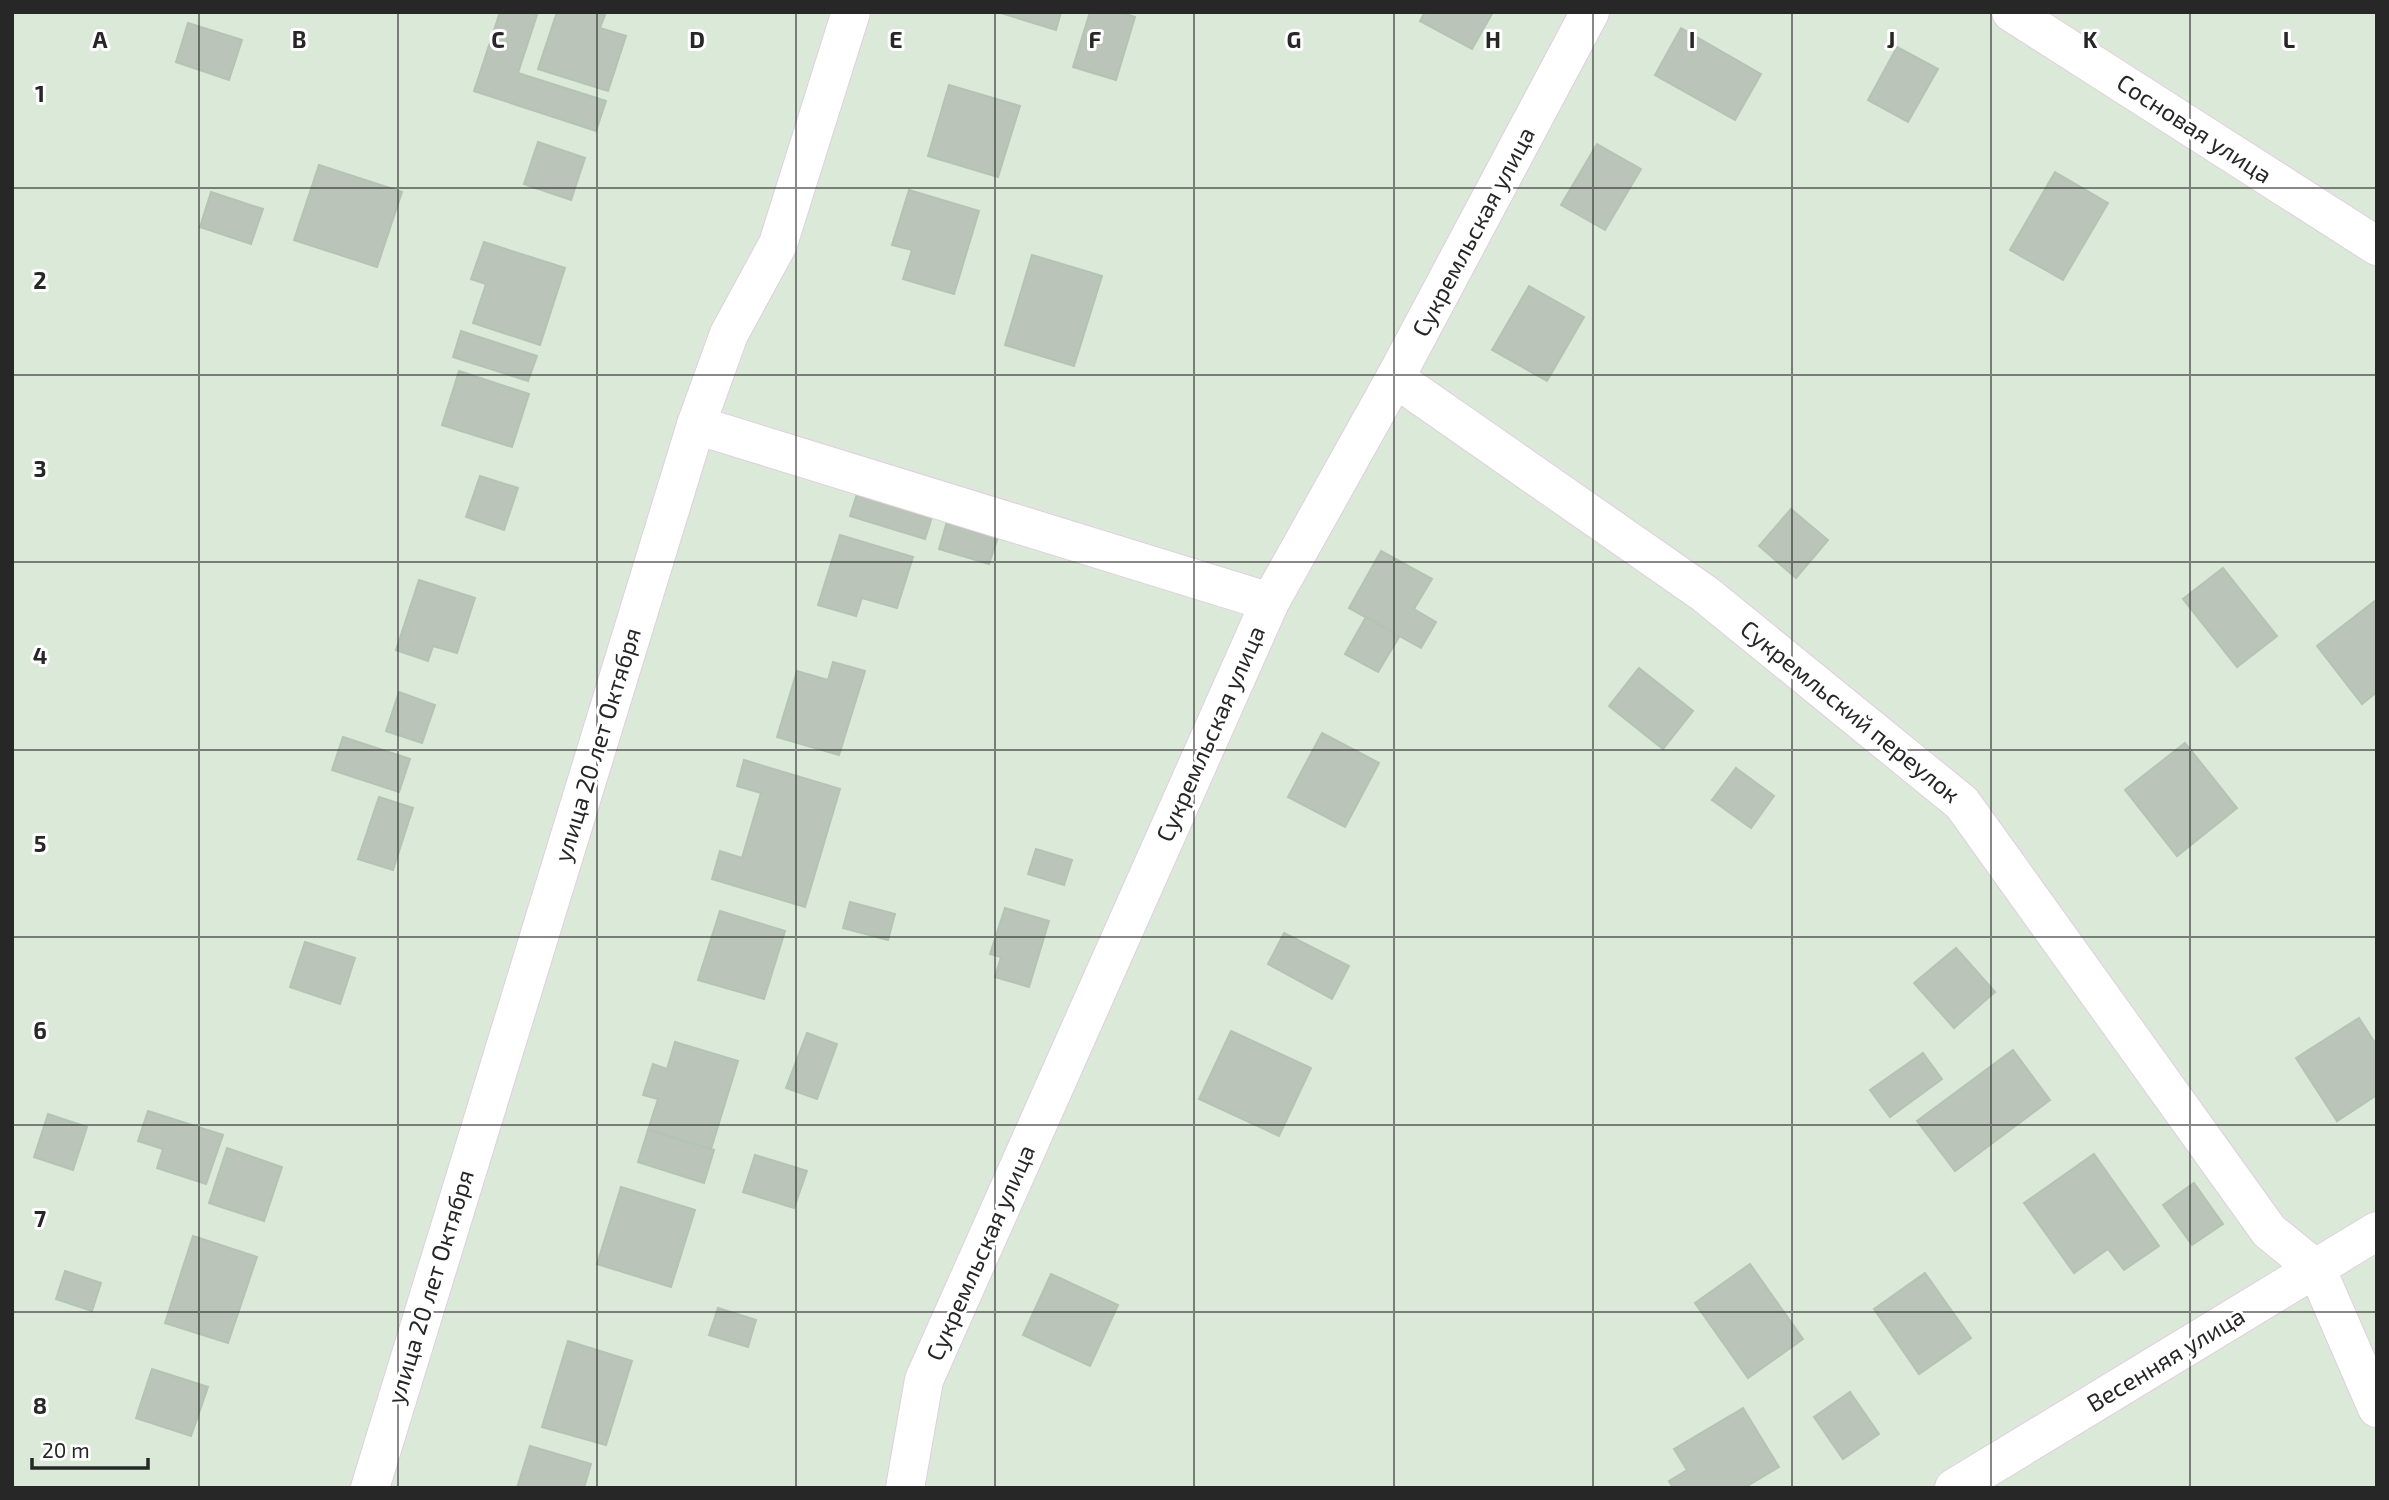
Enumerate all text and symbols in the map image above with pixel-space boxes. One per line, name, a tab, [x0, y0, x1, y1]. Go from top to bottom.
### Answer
text: A	[92, 25, 108, 53]
text: B	[292, 25, 306, 53]
text: C	[491, 25, 505, 53]
text: D	[689, 25, 705, 53]
text: E	[889, 25, 903, 53]
text: F	[1089, 25, 1102, 53]
text: G	[1287, 25, 1301, 53]
text: H	[1485, 25, 1501, 53]
text: I	[1689, 25, 1695, 53]
text: J	[1887, 25, 1895, 53]
text: K	[2083, 25, 2098, 53]
text: L	[2283, 25, 2295, 53]
street label: Сосновая улица	[2111, 67, 2278, 189]
text: 1	[35, 79, 45, 107]
street label: Сукремльская улица	[1405, 122, 1541, 342]
text: 2	[33, 266, 47, 294]
text: 3	[33, 454, 47, 482]
street label: Сукремльский переулок	[1735, 613, 1967, 809]
street label: Сукремльская улица	[1149, 621, 1271, 846]
street label: улица 20 лет Октября	[547, 624, 647, 865]
text: 4	[33, 641, 47, 669]
text: 5	[34, 829, 46, 857]
text: 6	[33, 1016, 47, 1044]
street label: Сукремльская улица	[919, 1140, 1041, 1365]
street label: улица 20 лет Октября	[380, 1166, 480, 1407]
text: 7	[34, 1204, 46, 1232]
street label: Весенняя улица	[2081, 1300, 2250, 1418]
text: 8	[33, 1391, 47, 1419]
scale bar	[32, 1426, 147, 1470]
text: 20 m	[42, 1437, 90, 1462]

